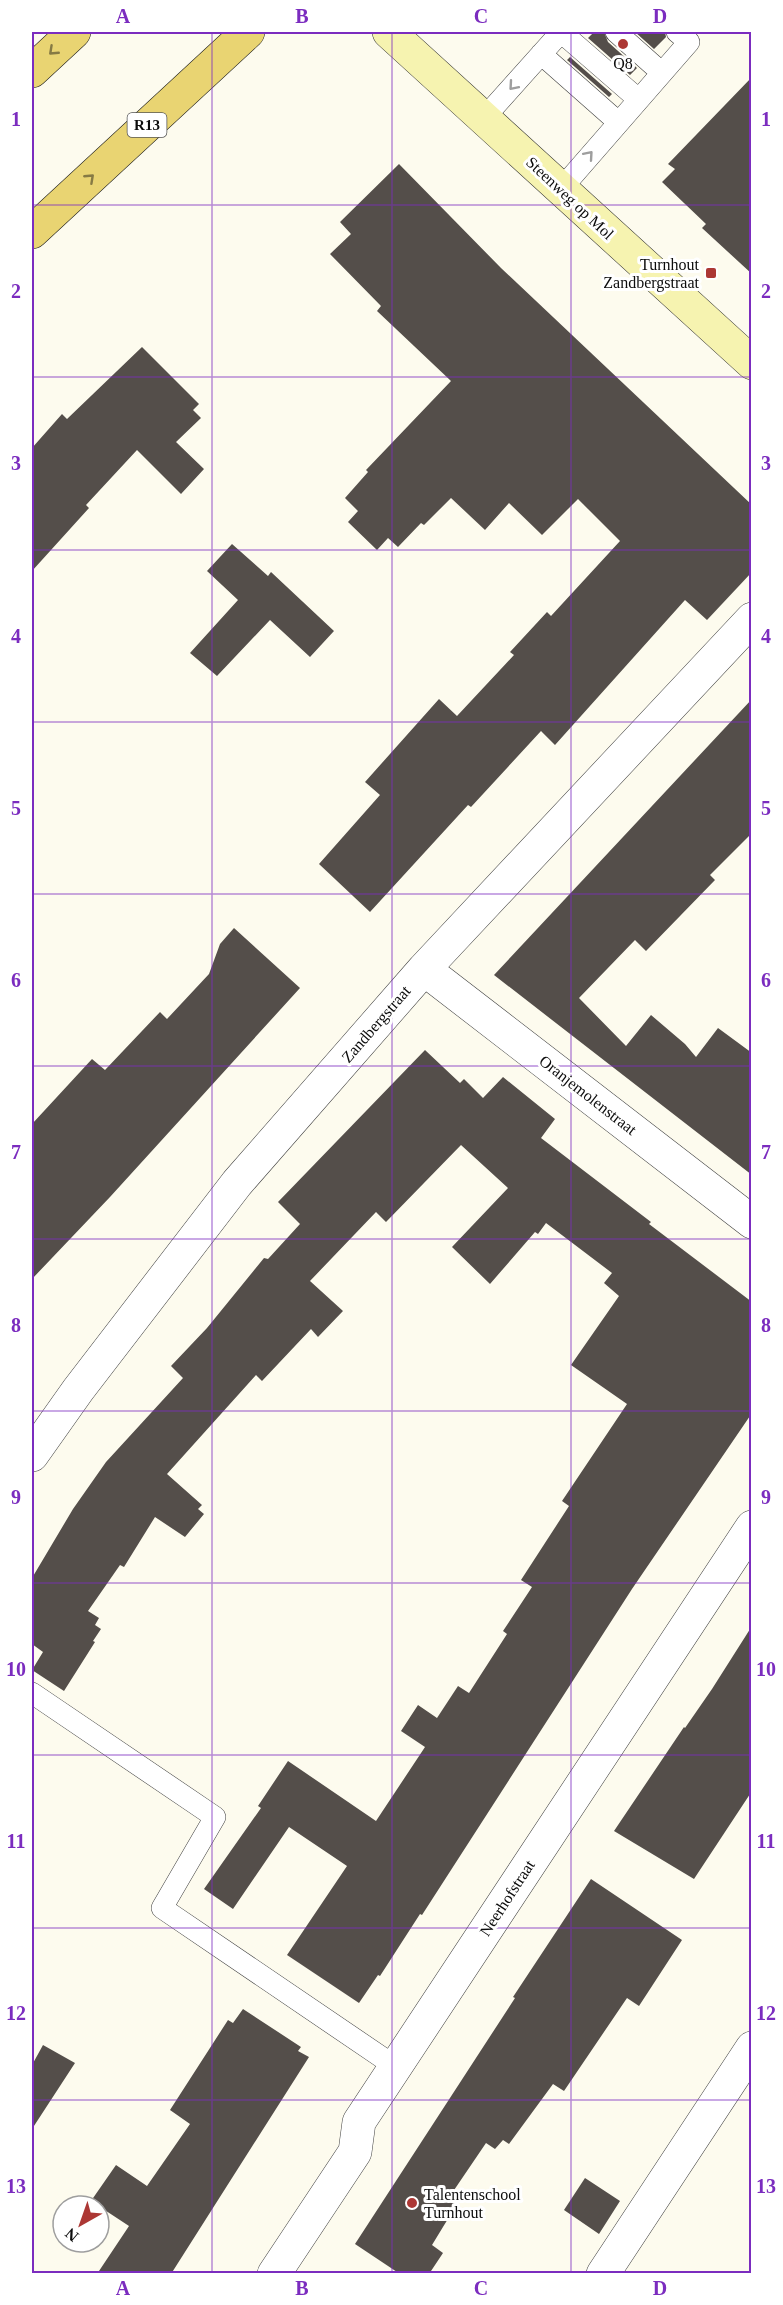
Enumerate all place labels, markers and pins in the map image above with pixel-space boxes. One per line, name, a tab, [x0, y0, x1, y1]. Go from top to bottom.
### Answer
marker: Q8	[616, 37, 630, 51]
place label: Q8	[613, 55, 633, 72]
place label: Turnhout Zandbergstraat	[603, 256, 700, 292]
marker: Turnhout Zandbergstraat	[704, 266, 718, 280]
place label: Talentenschool Turnhout	[424, 2186, 521, 2221]
marker: Talentenschool Turnhout	[405, 2196, 419, 2210]

